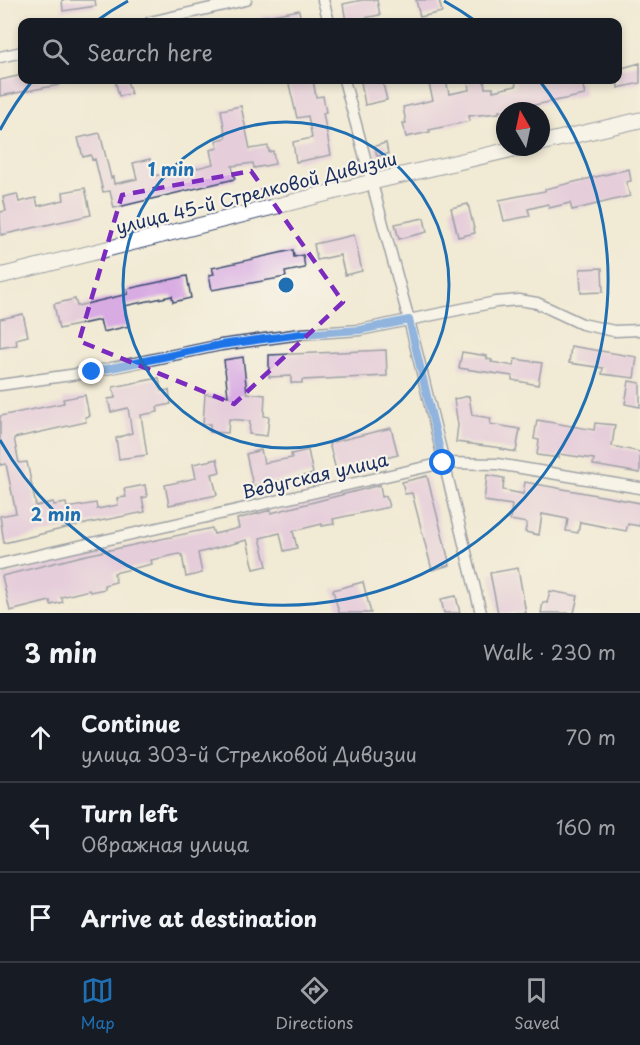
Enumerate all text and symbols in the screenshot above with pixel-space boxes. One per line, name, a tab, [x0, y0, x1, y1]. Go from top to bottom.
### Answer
search box	[18, 18, 622, 84]
icon: search	[39, 35, 72, 68]
text: Search here	[87, 35, 213, 68]
north arrow	[496, 102, 550, 156]
street label: улица 45-й Стрелковой Дивизии	[113, 144, 399, 240]
text: 1 min	[148, 155, 194, 182]
centre of rings	[276, 275, 296, 295]
route end	[78, 358, 104, 384]
street label: Ведугская улица	[239, 445, 391, 505]
route start	[429, 449, 455, 475]
text: 2 min	[31, 500, 81, 527]
text: 3 min	[24, 633, 97, 672]
text: Walk · 230 m	[483, 637, 616, 667]
text: Continue	[81, 706, 180, 739]
icon: ahead	[24, 721, 57, 754]
text: 70 m	[566, 722, 616, 752]
text: улица 303-й Стрелковой Дивизии	[81, 739, 417, 769]
text: Turn left	[81, 796, 178, 829]
icon: left	[24, 811, 57, 844]
text: 160 m	[556, 812, 616, 842]
text: Овражная улица	[81, 829, 249, 859]
icon: arrive	[24, 901, 57, 934]
text: Arrive at destination	[81, 901, 317, 934]
tab: Map	[80, 974, 115, 1034]
tab: Directions	[275, 974, 353, 1034]
tab: Saved	[514, 974, 560, 1034]

